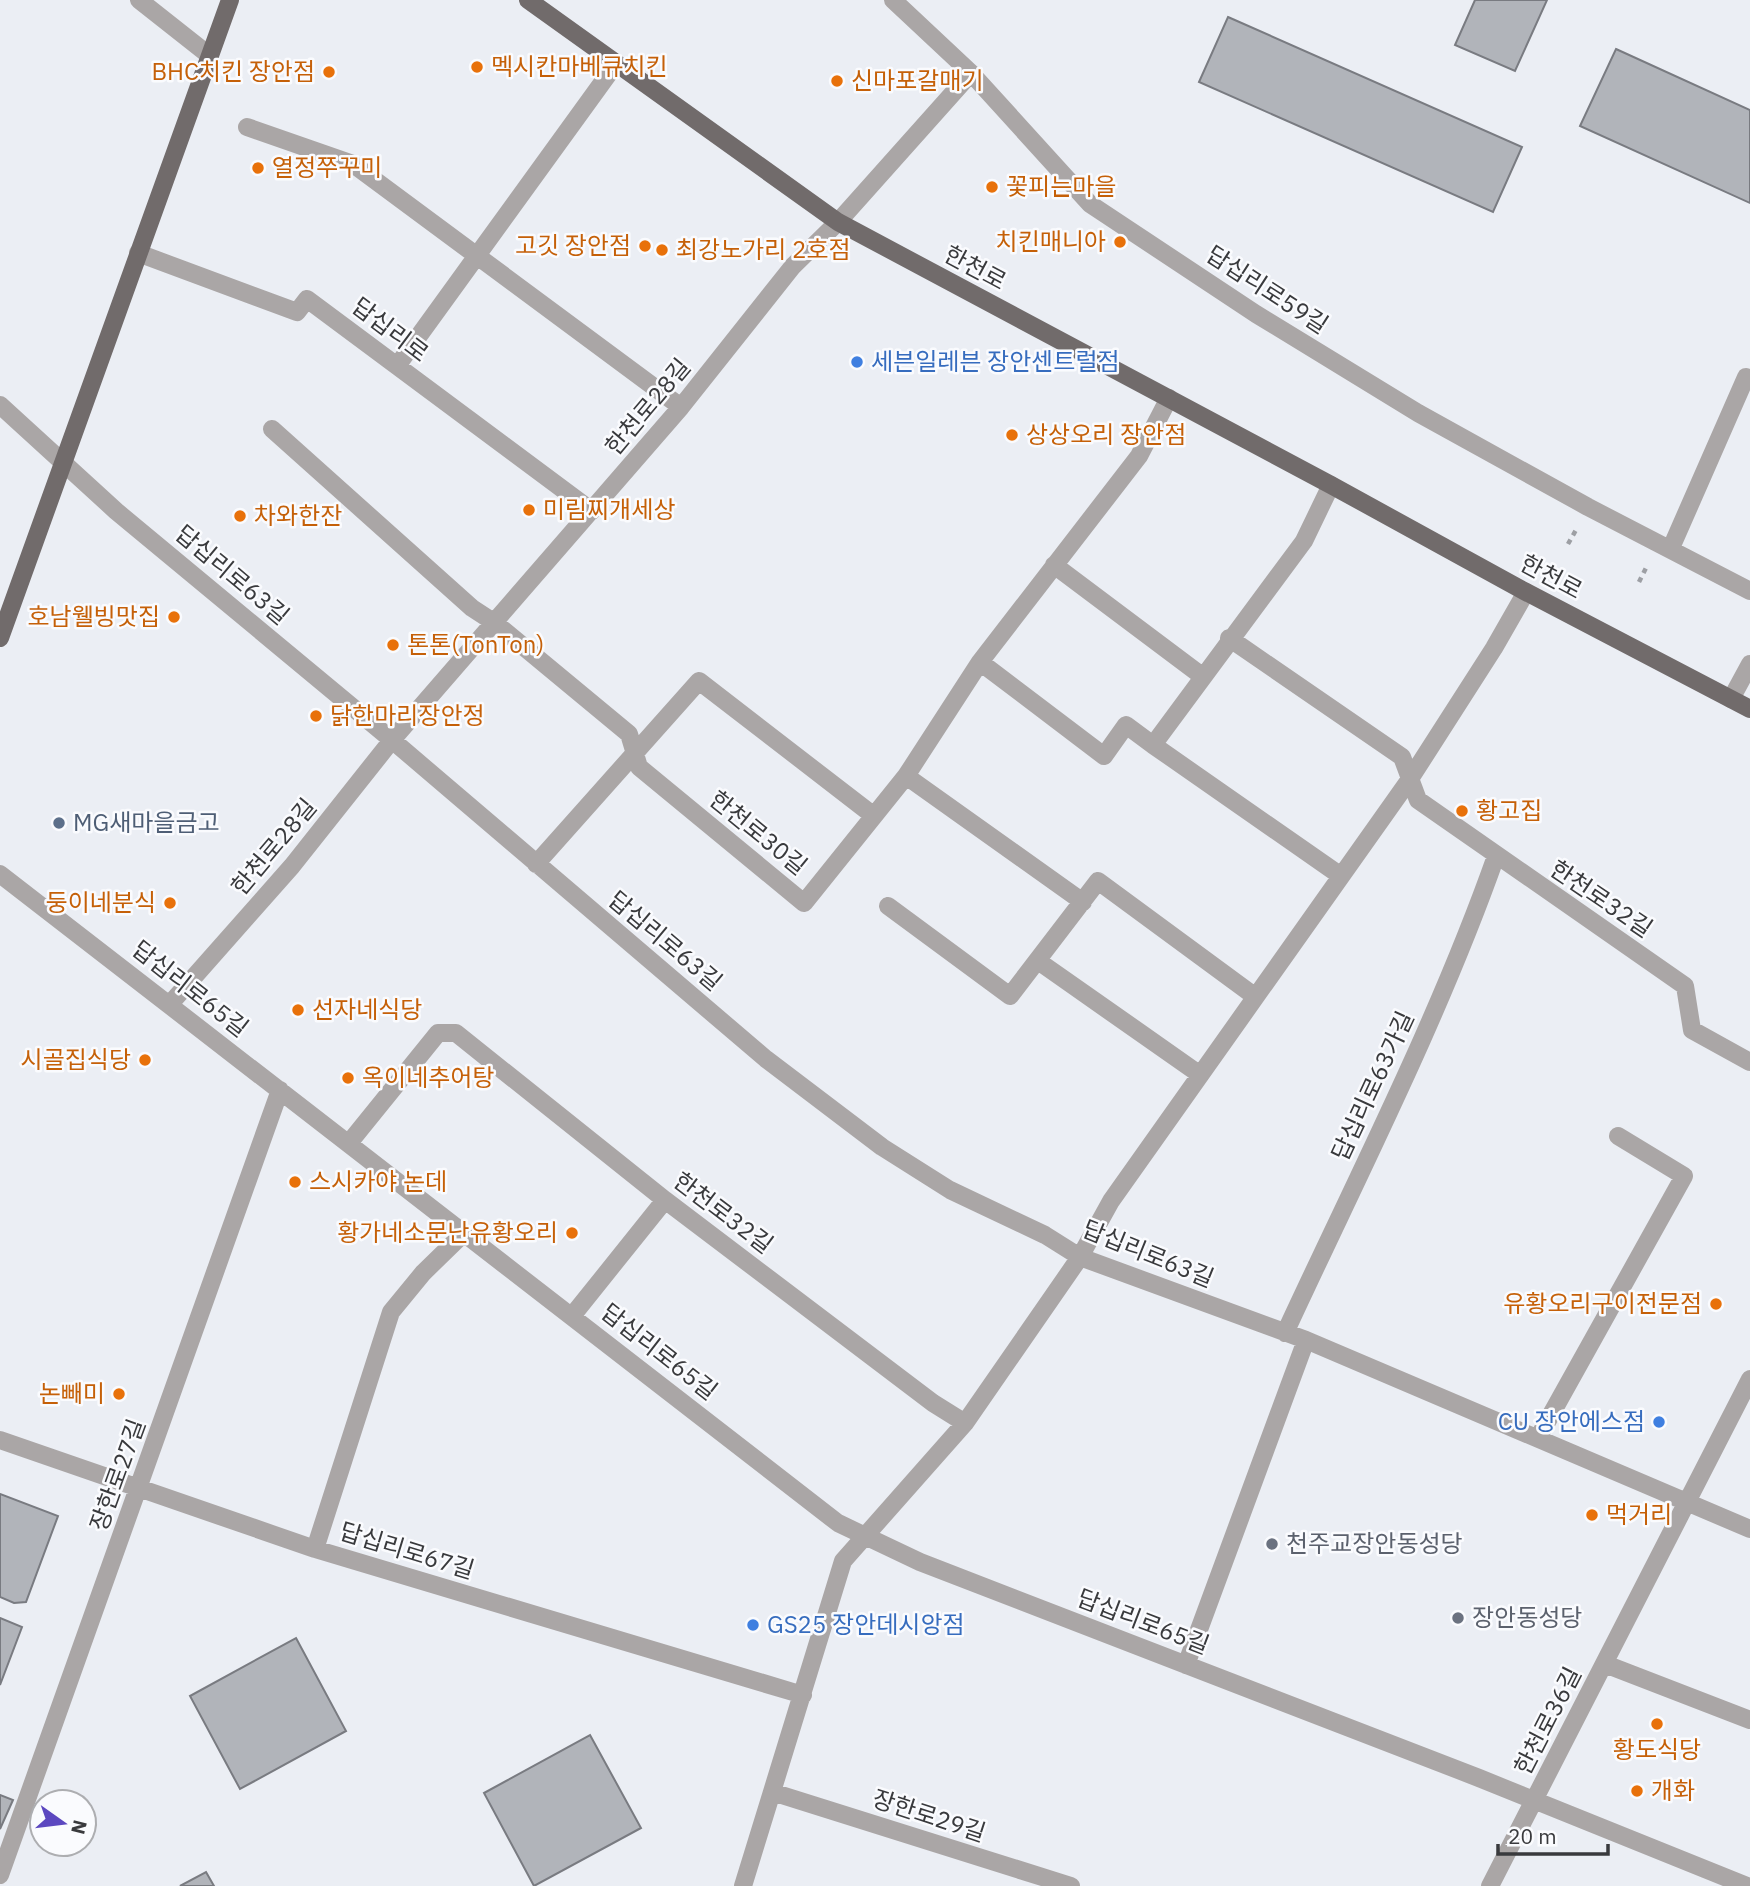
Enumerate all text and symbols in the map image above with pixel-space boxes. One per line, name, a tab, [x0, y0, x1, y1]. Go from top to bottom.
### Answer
place label: 멕시칸마베큐치킨	[491, 50, 668, 82]
place label: BHC치킨 장안점	[151, 55, 315, 87]
marker: 멕시칸마베큐치킨	[469, 59, 485, 75]
marker: BHC치킨 장안점	[321, 64, 337, 80]
place label: 신마포갈매기	[851, 64, 983, 96]
marker: 신마포갈매기	[829, 73, 845, 89]
place label: 열정쭈꾸미	[272, 151, 382, 183]
marker: 열정쭈꾸미	[250, 160, 266, 176]
place label: 꽃피는마을	[1006, 170, 1116, 202]
marker: 꽃피는마을	[984, 179, 1000, 195]
place label: 치킨매니아	[996, 225, 1106, 257]
place label: 고깃 장안점	[515, 229, 631, 261]
place label: 최강노가리 2호점	[676, 233, 851, 265]
marker: 치킨매니아	[1112, 234, 1128, 250]
street label: 한천로	[939, 237, 1012, 297]
marker: 고깃 장안점	[637, 238, 653, 254]
street label: 답십리로59길	[1200, 238, 1335, 340]
marker: 최강노가리 2호점	[654, 242, 670, 258]
street label: 답십리로	[346, 290, 436, 369]
place label: 세븐일레븐 장안센트럴점	[871, 345, 1120, 377]
street label: 한천로28길	[597, 351, 697, 462]
marker: 세븐일레븐 장안센트럴점	[849, 354, 865, 370]
place label: 상상오리 장안점	[1026, 418, 1186, 450]
marker: 상상오리 장안점	[1004, 427, 1020, 443]
place label: 미림찌개세상	[543, 493, 675, 525]
place label: 차와한잔	[254, 499, 342, 531]
marker: 미림찌개세상	[521, 502, 537, 518]
marker: 차와한잔	[232, 508, 248, 524]
street label: 답십리로63길	[169, 517, 296, 631]
street label: 한천로	[1515, 546, 1588, 606]
place label: 호남웰빙맛집	[28, 600, 160, 632]
marker: 호남웰빙맛집	[166, 609, 182, 625]
place label: 톤톤(TonTon)	[407, 628, 544, 660]
marker: 톤톤(TonTon)	[385, 637, 401, 653]
place label: 닭한마리장안정	[330, 699, 485, 731]
marker: 닭한마리장안정	[308, 708, 324, 724]
street label: 한천로30길	[703, 783, 814, 882]
street label: 한천로28길	[223, 791, 323, 902]
place label: 황고집	[1476, 794, 1542, 826]
marker: 황고집	[1454, 803, 1470, 819]
place label: MG새마을금고	[73, 806, 220, 838]
marker: MG새마을금고	[51, 815, 67, 831]
street label: 한천로32길	[1544, 852, 1659, 944]
street label: 답십리로63길	[602, 883, 729, 997]
place label: 둥이네분식	[46, 886, 156, 918]
marker: 둥이네분식	[162, 895, 178, 911]
street label: 답십리로65길	[126, 933, 255, 1044]
place label: 선자네식당	[312, 993, 422, 1025]
marker: 선자네식당	[290, 1002, 306, 1018]
street label: 답십리로63가길	[1324, 1006, 1421, 1165]
place label: 시골집식당	[21, 1043, 131, 1075]
marker: 시골집식당	[137, 1052, 153, 1068]
place label: 옥이네추어탕	[362, 1061, 494, 1093]
marker: 옥이네추어탕	[340, 1070, 356, 1086]
street label: 한천로32길	[667, 1164, 780, 1260]
place label: 스시카야 논데	[309, 1165, 447, 1197]
marker: 스시카야 논데	[287, 1174, 303, 1190]
street label: 답십리로63길	[1078, 1212, 1219, 1294]
place label: 황가네소문난유황오리	[337, 1216, 558, 1248]
marker: 황가네소문난유황오리	[564, 1225, 580, 1241]
place label: 유황오리구이전문점	[1503, 1287, 1702, 1319]
street label: 답십리로65길	[595, 1296, 724, 1407]
marker: 유황오리구이전문점	[1708, 1296, 1724, 1312]
place label: 논빼미	[39, 1377, 105, 1409]
marker: 논빼미	[111, 1386, 127, 1402]
place label: CU 장안에스점	[1498, 1405, 1645, 1437]
street label: 장한로27길	[82, 1414, 152, 1535]
marker: CU 장안에스점	[1651, 1414, 1667, 1430]
place label: 먹거리	[1606, 1498, 1672, 1530]
marker: 먹거리	[1584, 1507, 1600, 1523]
street label: 답십리로67길	[336, 1514, 479, 1586]
place label: 천주교장안동성당	[1286, 1527, 1463, 1559]
marker: 천주교장안동성당	[1264, 1536, 1280, 1552]
street label: 답십리로65길	[1073, 1581, 1214, 1661]
place label: 장안동성당	[1472, 1601, 1582, 1633]
place label: GS25 장안데시앙점	[767, 1608, 965, 1640]
marker: 장안동성당	[1450, 1610, 1466, 1626]
marker: GS25 장안데시앙점	[745, 1617, 761, 1633]
street label: 한천로36길	[1506, 1661, 1588, 1780]
marker: 황도식당	[1649, 1716, 1665, 1732]
place label: 황도식당	[1613, 1733, 1701, 1765]
place label: 개화	[1651, 1774, 1695, 1806]
street label: 장한로29길	[869, 1782, 990, 1848]
marker: 개화	[1629, 1783, 1645, 1799]
north arrow	[28, 1788, 98, 1858]
scale bar	[1498, 1812, 1608, 1856]
text: N	[66, 1818, 93, 1837]
text: 20 m	[1508, 1822, 1557, 1850]

